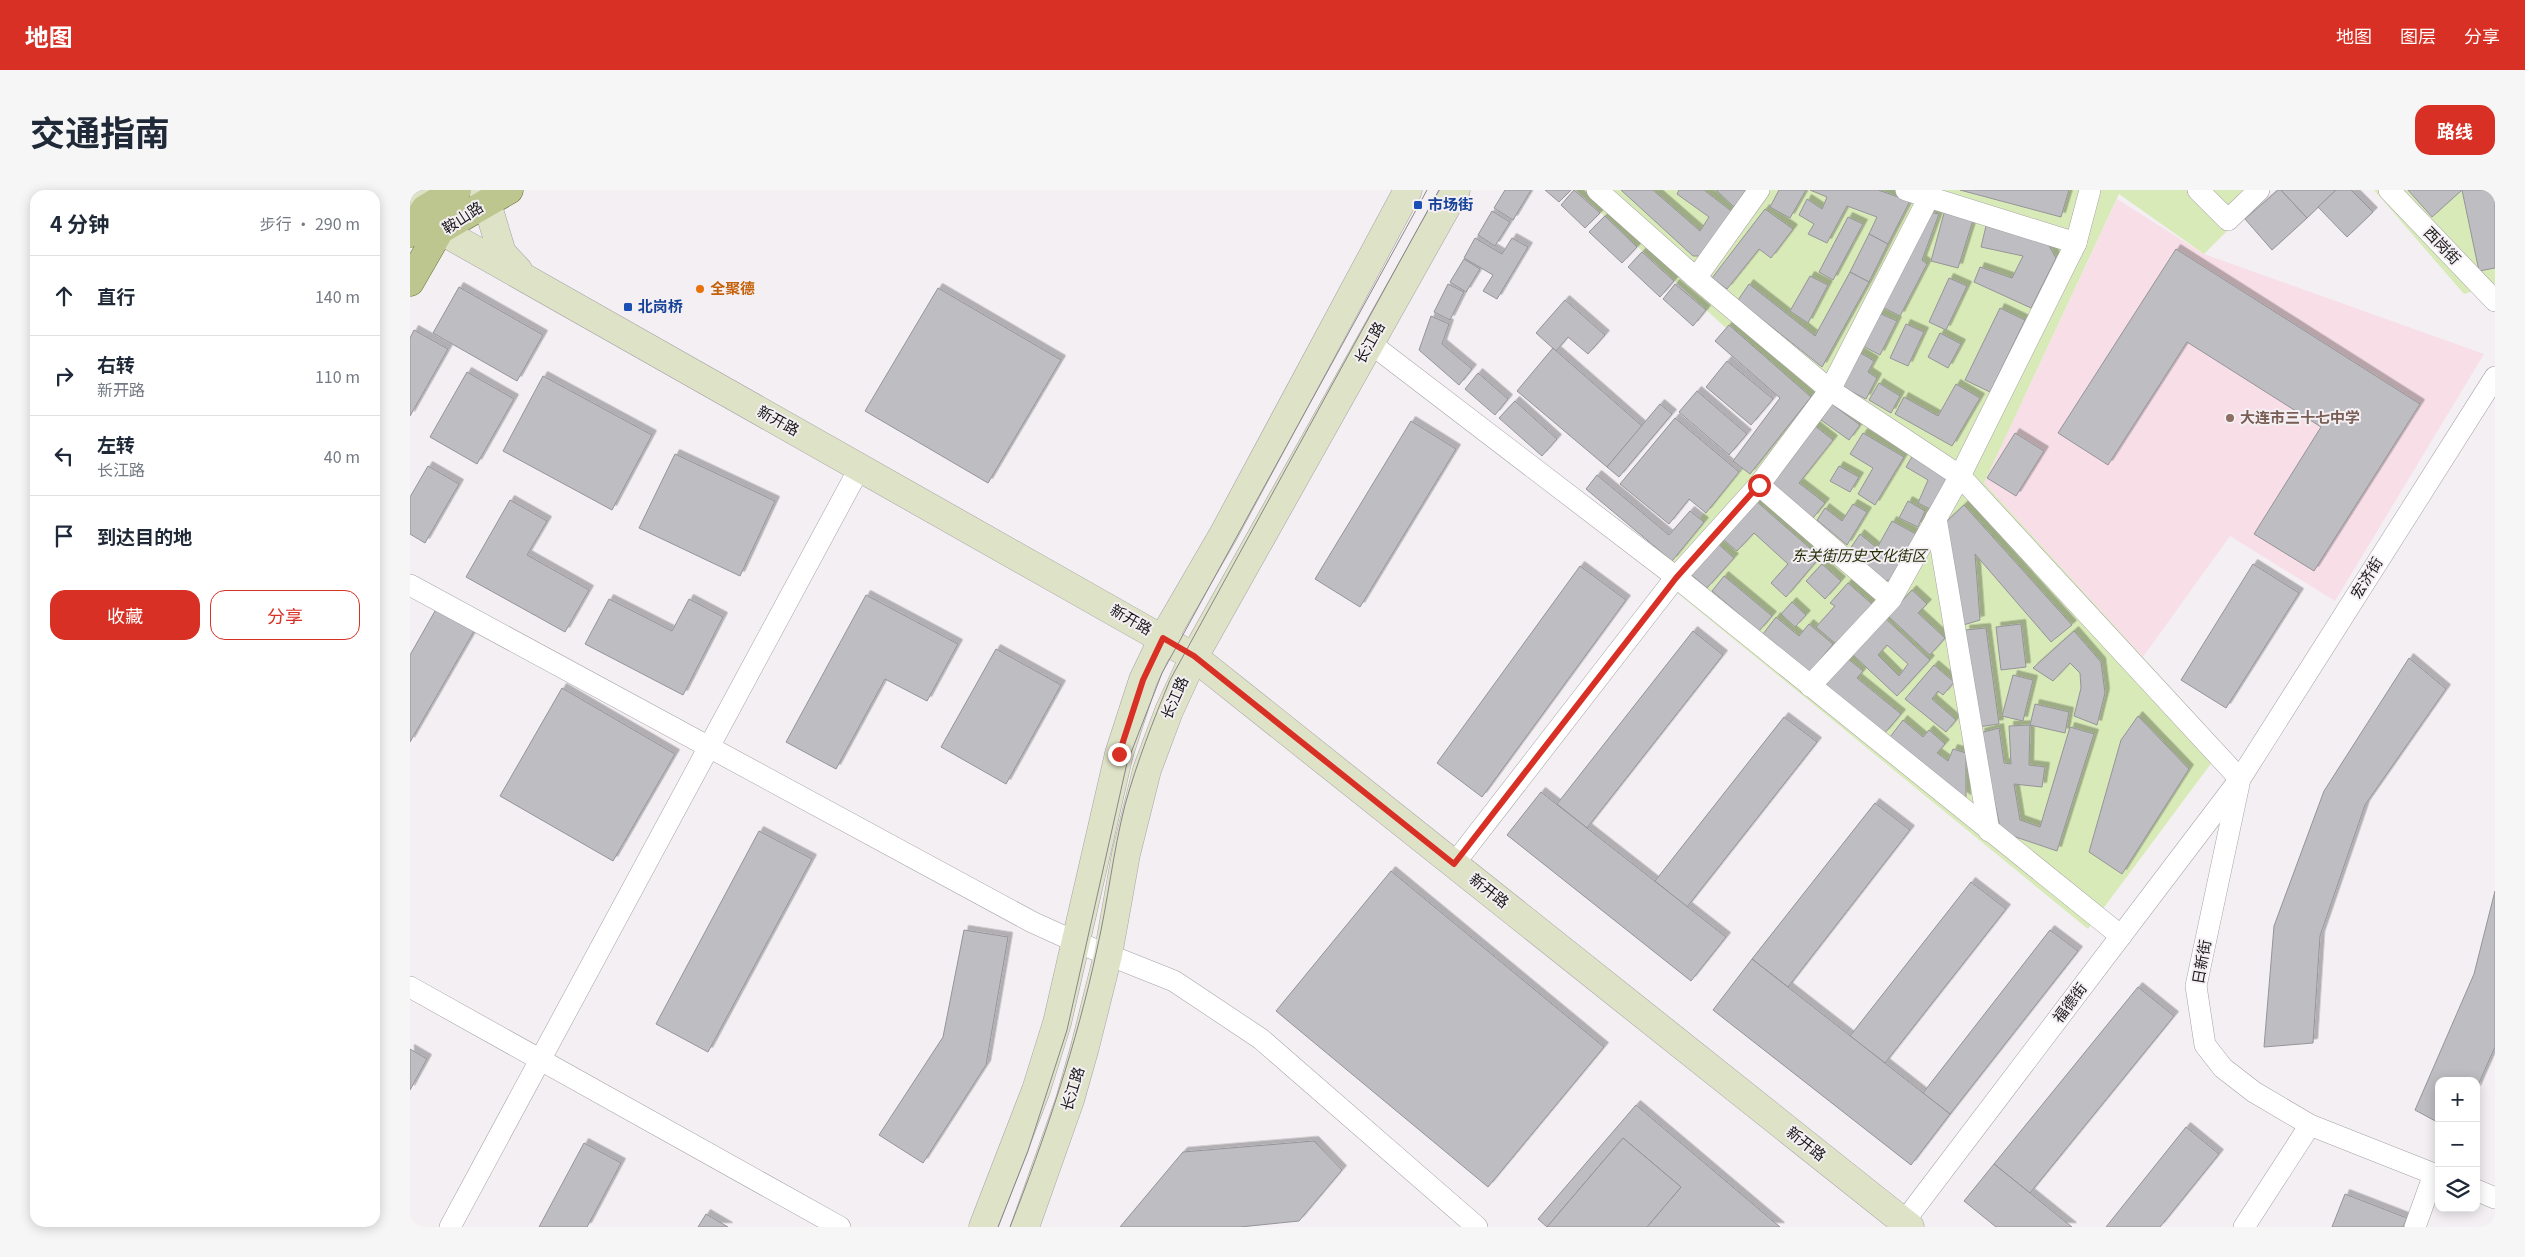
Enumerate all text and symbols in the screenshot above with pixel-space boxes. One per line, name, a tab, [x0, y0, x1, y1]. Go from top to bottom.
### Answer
text: 地图	[25, 18, 73, 53]
text: 地图	[2336, 22, 2372, 48]
text: 图层	[2400, 22, 2436, 48]
text: 分享	[2464, 22, 2500, 48]
text: 交通指南	[30, 105, 170, 156]
button: 路线	[2415, 105, 2495, 155]
place label: 市场街	[1428, 193, 1473, 214]
street label: 鞍山路	[438, 196, 487, 238]
marker: 市场街	[1412, 199, 1424, 211]
text: 4 分钟	[50, 208, 109, 238]
text: 步行 · 290 m	[260, 211, 360, 235]
street label: 西岗街	[2420, 221, 2466, 268]
place label: 全聚德	[710, 277, 755, 298]
icon: ahead	[50, 282, 78, 310]
text: 直行	[97, 282, 135, 309]
marker: 全聚德	[694, 283, 706, 295]
text: 140 m	[315, 284, 360, 308]
place label: 北岗桥	[638, 295, 683, 316]
marker: 北岗桥	[622, 301, 634, 313]
street label: 长江路	[1349, 317, 1389, 367]
text: 右转	[97, 350, 135, 377]
icon: right	[50, 362, 78, 390]
text: 110 m	[315, 364, 360, 388]
text: 新开路	[97, 377, 145, 401]
street label: 新开路	[754, 400, 804, 440]
place label: 大连市三十七中学	[2240, 406, 2360, 427]
marker: 大连市三十七中学	[2224, 412, 2236, 424]
text: 左转	[97, 430, 135, 457]
icon: left	[50, 442, 78, 470]
text: 40 m	[324, 444, 360, 468]
text: 长江路	[97, 457, 145, 481]
route start	[1748, 474, 1771, 497]
icon: arrive	[50, 522, 78, 550]
text: 到达目的地	[97, 522, 192, 549]
park label: 东关街历史文化街区	[1791, 544, 1928, 565]
street label: 宏济街	[2345, 553, 2387, 602]
button: 收藏	[50, 590, 200, 640]
button: 分享	[210, 590, 360, 640]
street label: 新开路	[1107, 598, 1156, 639]
street label: 长江路	[1155, 673, 1192, 722]
route end	[1108, 743, 1131, 766]
street label: 新开路	[1466, 868, 1514, 912]
street label: 日新街	[2186, 938, 2215, 986]
street label: 福德街	[2047, 978, 2091, 1026]
street label: 长江路	[1055, 1064, 1088, 1113]
map controls	[2435, 1077, 2480, 1212]
button: +	[2435, 1077, 2480, 1122]
street label: 新开路	[1783, 1121, 1831, 1165]
button: −	[2435, 1122, 2480, 1167]
button: layers	[2435, 1167, 2480, 1212]

